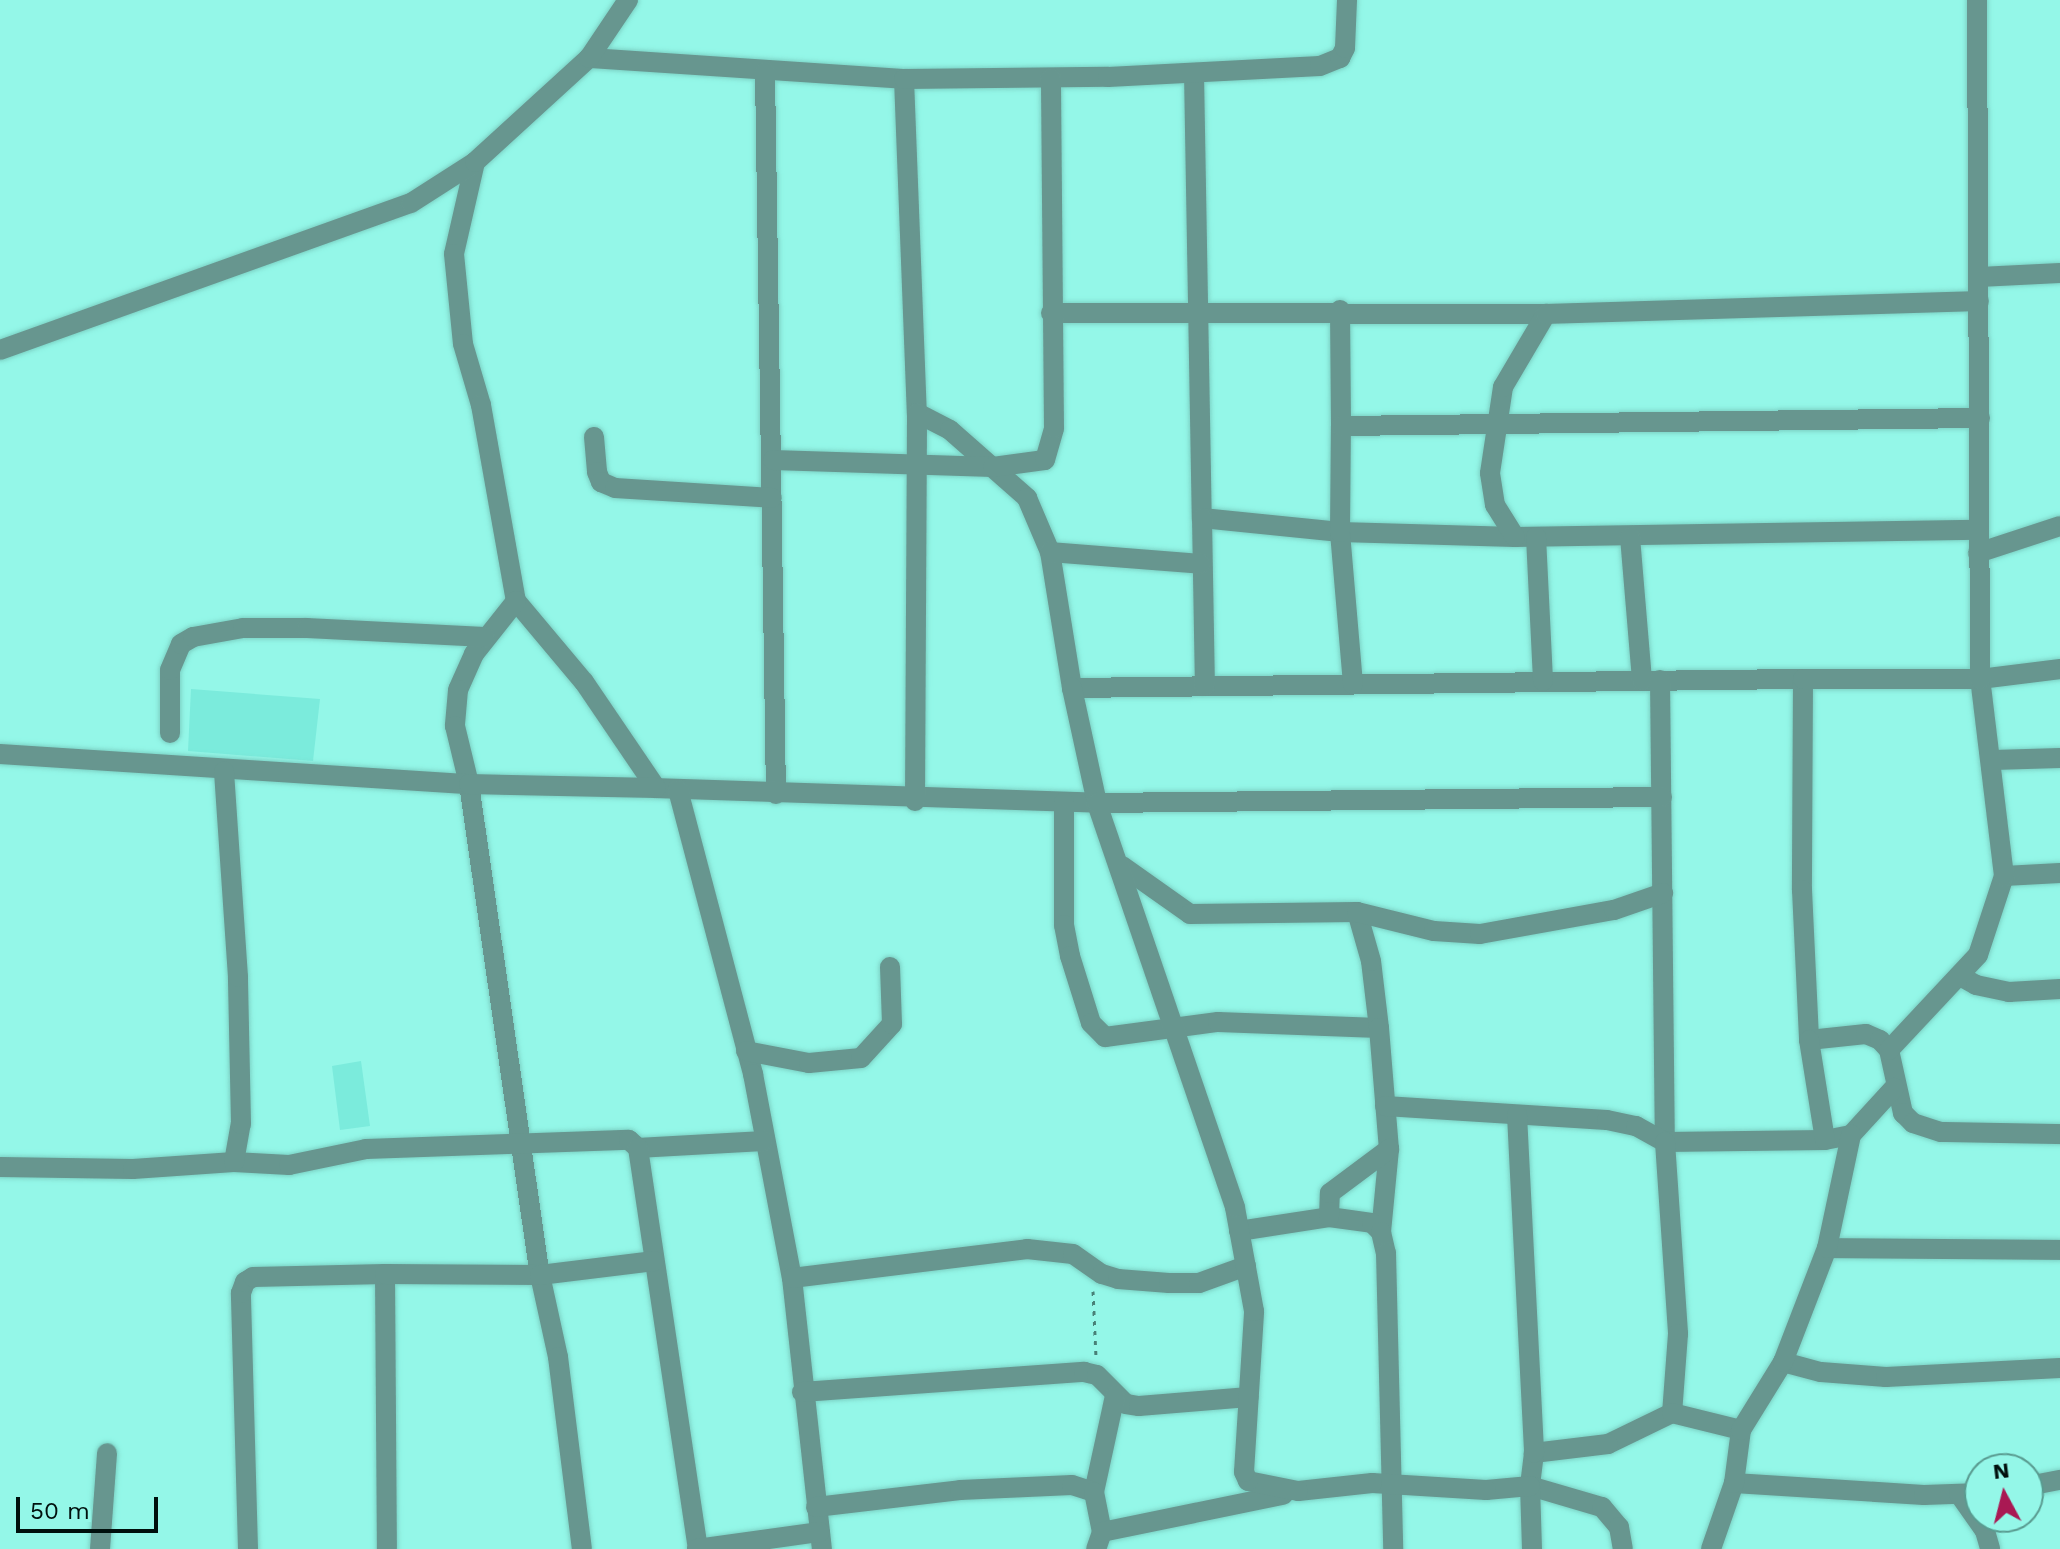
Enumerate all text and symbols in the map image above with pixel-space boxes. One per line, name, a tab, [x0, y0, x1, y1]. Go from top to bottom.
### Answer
north arrow	[1964, 1453, 2044, 1533]
text: N	[1992, 1457, 2011, 1484]
scale bar	[20, 1481, 162, 1531]
text: 50 m	[30, 1497, 90, 1525]

